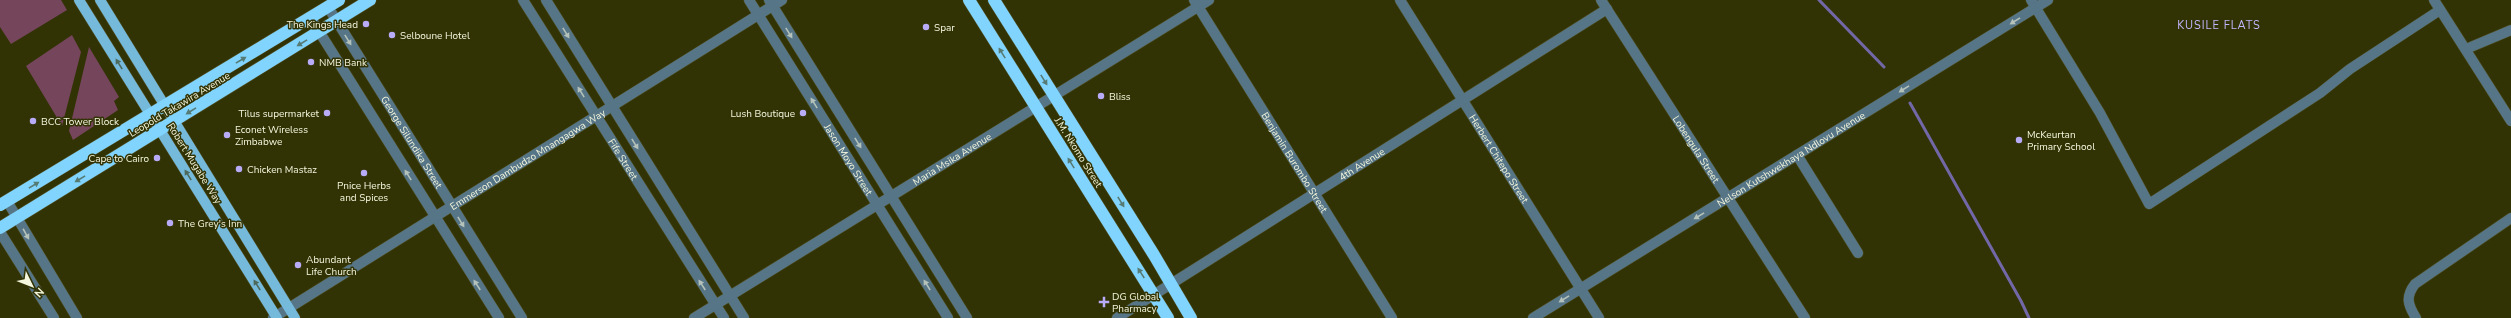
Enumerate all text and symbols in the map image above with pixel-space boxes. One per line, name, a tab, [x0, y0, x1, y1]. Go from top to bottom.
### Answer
one-way arrow	[2009, 17, 2021, 24]
place label: The Kings Head	[287, 18, 358, 32]
district label: KUSILE FLATS	[2177, 18, 2261, 33]
marker: The Kings Head	[361, 19, 371, 29]
place label: Spar	[934, 21, 955, 35]
marker: Spar	[921, 22, 931, 32]
one-way arrow	[563, 27, 570, 39]
one-way arrow	[786, 27, 793, 39]
place label: Selboune Hotel	[400, 29, 470, 43]
marker: Selboune Hotel	[387, 30, 397, 40]
one-way arrow	[344, 35, 352, 45]
one-way arrow	[297, 39, 307, 47]
one-way arrow	[998, 48, 1006, 58]
one-way arrow	[236, 56, 246, 64]
place label: NMB Bank	[319, 56, 368, 70]
marker: NMB Bank	[306, 57, 316, 67]
one-way arrow	[116, 58, 123, 70]
street label: Leopold Takawira Avenue	[126, 69, 233, 141]
one-way arrow	[1041, 74, 1048, 86]
one-way arrow	[1899, 85, 1910, 93]
one-way arrow	[577, 86, 584, 98]
place label: Bliss	[1109, 90, 1131, 104]
marker: Bliss	[1096, 91, 1106, 101]
street label: George Silundika Street	[377, 94, 446, 192]
one-way arrow	[810, 98, 818, 109]
street label: Emmerson Dambudzo Mnangagwa Way	[447, 106, 609, 214]
one-way arrow	[186, 107, 196, 115]
place label: Tilus supermarket	[238, 107, 319, 121]
place label: Lush Boutique	[730, 107, 795, 121]
marker: Tilus supermarket	[322, 108, 332, 118]
marker: Lush Boutique	[798, 108, 808, 118]
street label: Nelson Kutshwekhaya Ndlovu Avenue	[1715, 109, 1868, 211]
street label: Benjamin Burombo Street	[1258, 110, 1331, 216]
street label: Herbert Chitepo Street	[1465, 112, 1532, 207]
street label: Lobengula Street	[1669, 113, 1723, 186]
street label: J.M. Nkomo Street	[1050, 114, 1106, 191]
place label: BCC Tower Block	[41, 115, 120, 129]
marker: BCC Tower Block	[28, 116, 38, 126]
street label: Robert Mugabe Way	[164, 120, 225, 207]
street label: Jason Moyo Street	[820, 121, 876, 199]
place label: Econet Wireless Zimbabwe	[235, 123, 308, 149]
place label: McKeurtan Primary School	[2027, 128, 2095, 154]
marker: Econet Wireless Zimbabwe	[222, 130, 232, 140]
street label: Maria Msika Avenue	[910, 130, 994, 189]
marker: McKeurtan Primary School	[2014, 135, 2024, 145]
street label: Fife Street	[604, 136, 641, 183]
one-way arrow	[855, 137, 862, 149]
one-way arrow	[631, 138, 638, 150]
street label: 4th Avenue	[1336, 145, 1388, 184]
place label: Cape to Cairo	[89, 152, 149, 166]
marker: Cape to Cairo	[152, 153, 162, 163]
one-way arrow	[1068, 157, 1075, 169]
place label: Chicken Mastaz	[247, 163, 317, 177]
marker: Chicken Mastaz	[234, 164, 244, 174]
marker: Pnice Herbs and Spices	[359, 168, 369, 178]
one-way arrow	[184, 169, 192, 180]
one-way arrow	[404, 170, 412, 180]
one-way arrow	[75, 175, 85, 183]
place label: Pnice Herbs and Spices	[337, 179, 391, 205]
one-way arrow	[28, 181, 40, 188]
one-way arrow	[1117, 197, 1125, 207]
one-way arrow	[1694, 212, 1704, 220]
one-way arrow	[458, 216, 465, 228]
place label: The Grey's Inn	[178, 217, 242, 231]
marker: The Grey's Inn	[165, 218, 175, 228]
one-way arrow	[23, 228, 30, 240]
place label: Abundant Life Church	[306, 253, 357, 279]
marker: Abundant Life Church	[293, 260, 303, 270]
north arrow	[12, 266, 52, 306]
one-way arrow	[1137, 268, 1145, 278]
one-way arrow	[474, 279, 481, 291]
one-way arrow	[699, 279, 706, 291]
one-way arrow	[924, 279, 931, 291]
one-way arrow	[253, 280, 261, 290]
text: N	[31, 284, 47, 301]
place label: DG Global Pharmacy	[1112, 290, 1159, 316]
one-way arrow	[1558, 295, 1570, 302]
marker: DG Global Pharmacy	[1099, 297, 1109, 307]

